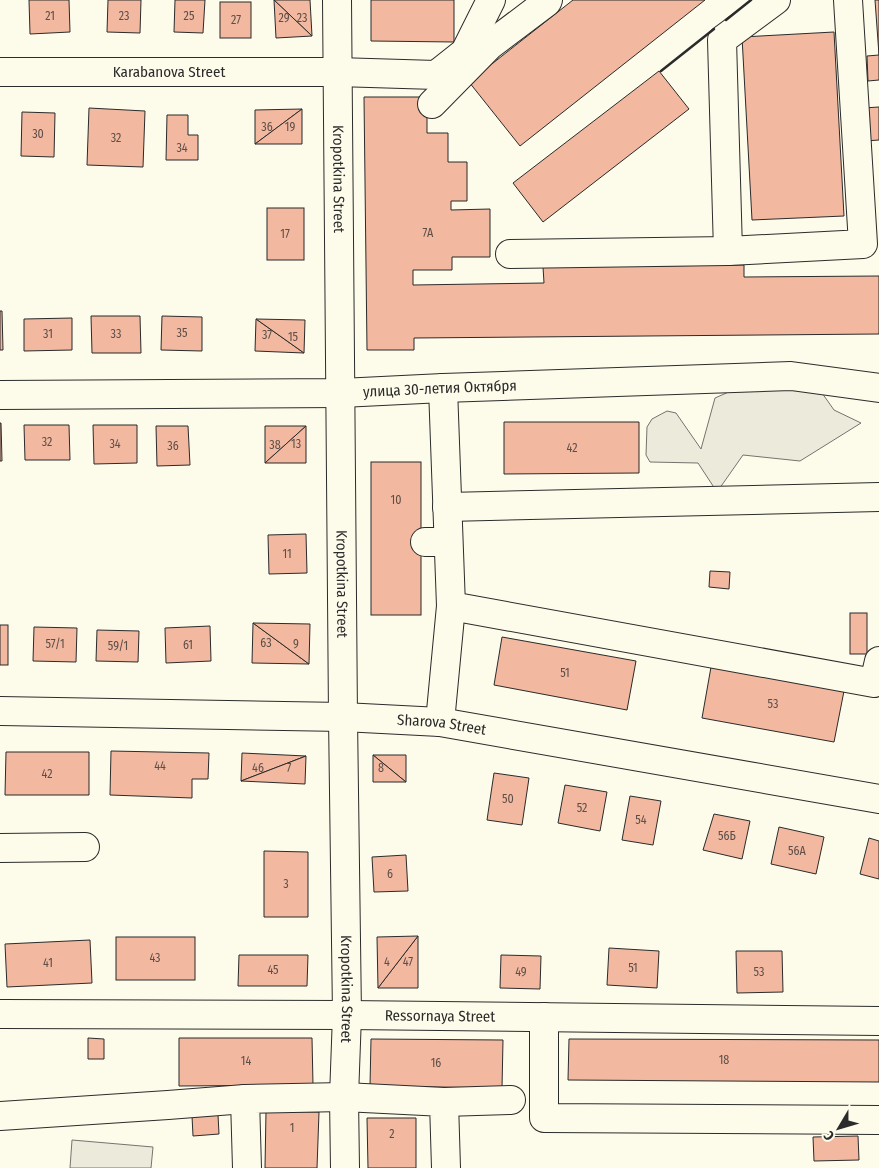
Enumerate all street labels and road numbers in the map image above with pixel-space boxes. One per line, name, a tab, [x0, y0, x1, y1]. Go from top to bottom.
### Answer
street label: Karabanova Street	[113, 63, 225, 81]
street label: Kropotkina Street	[329, 125, 348, 233]
street label: улица 30-летия Октября	[363, 376, 517, 401]
street label: Kropotkina Street	[332, 530, 351, 638]
street label: Sharova Street	[397, 711, 488, 739]
street label: Kropotkina Street	[337, 935, 356, 1043]
street label: Ressornaya Street	[385, 1006, 495, 1026]

